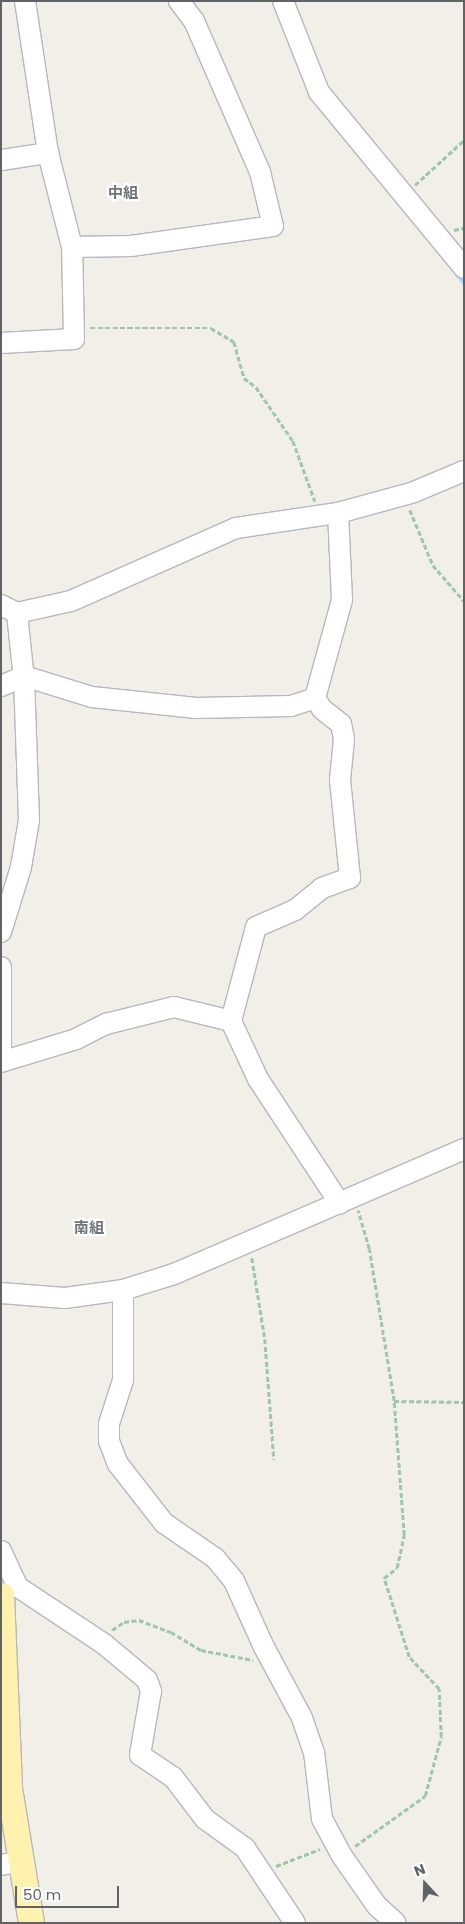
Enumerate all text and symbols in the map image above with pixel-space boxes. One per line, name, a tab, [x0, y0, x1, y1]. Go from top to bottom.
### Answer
district label: 中組	[108, 184, 138, 202]
district label: 南組	[74, 1219, 104, 1237]
north arrow	[400, 1859, 450, 1909]
text: N	[411, 1859, 428, 1881]
scale bar	[18, 1876, 121, 1908]
text: 50 m	[23, 1884, 61, 1905]

